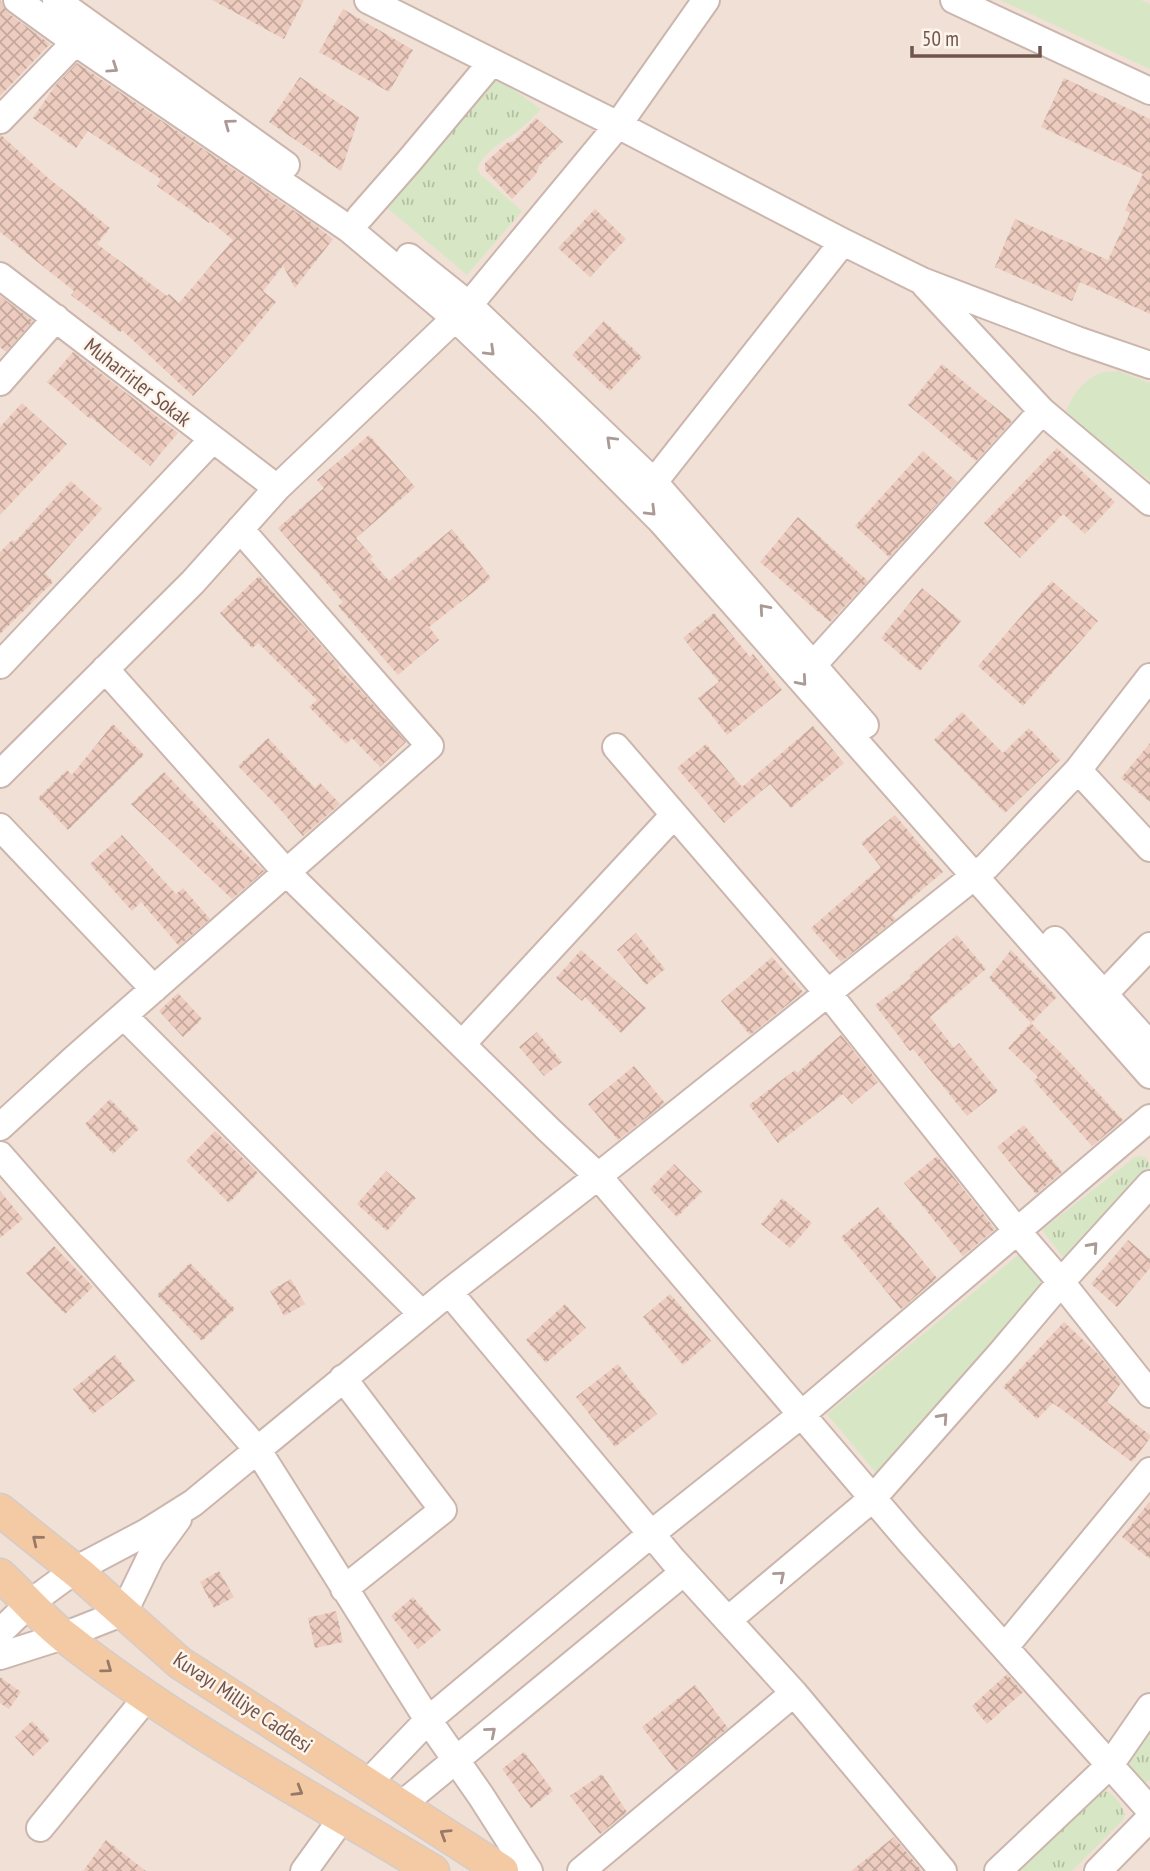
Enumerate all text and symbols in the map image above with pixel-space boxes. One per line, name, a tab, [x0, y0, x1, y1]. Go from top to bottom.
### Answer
scale bar	[912, 14, 1040, 58]
text: 50 m	[922, 25, 959, 52]
one-way arrow	[105, 60, 118, 72]
one-way arrow	[224, 120, 237, 132]
street label: Muharrirler Sokak	[79, 332, 197, 432]
one-way arrow	[482, 343, 495, 356]
one-way arrow	[606, 436, 619, 449]
one-way arrow	[643, 503, 656, 516]
one-way arrow	[760, 604, 772, 617]
one-way arrow	[794, 673, 806, 686]
one-way arrow	[1085, 1242, 1097, 1255]
one-way arrow	[935, 1414, 947, 1427]
one-way arrow	[32, 1535, 45, 1548]
one-way arrow	[772, 1572, 785, 1584]
street label: Kuvayı Milliye Caddesi	[168, 1646, 318, 1758]
one-way arrow	[99, 1659, 111, 1672]
one-way arrow	[482, 1728, 495, 1740]
one-way arrow	[290, 1782, 303, 1795]
one-way arrow	[439, 1830, 452, 1843]

